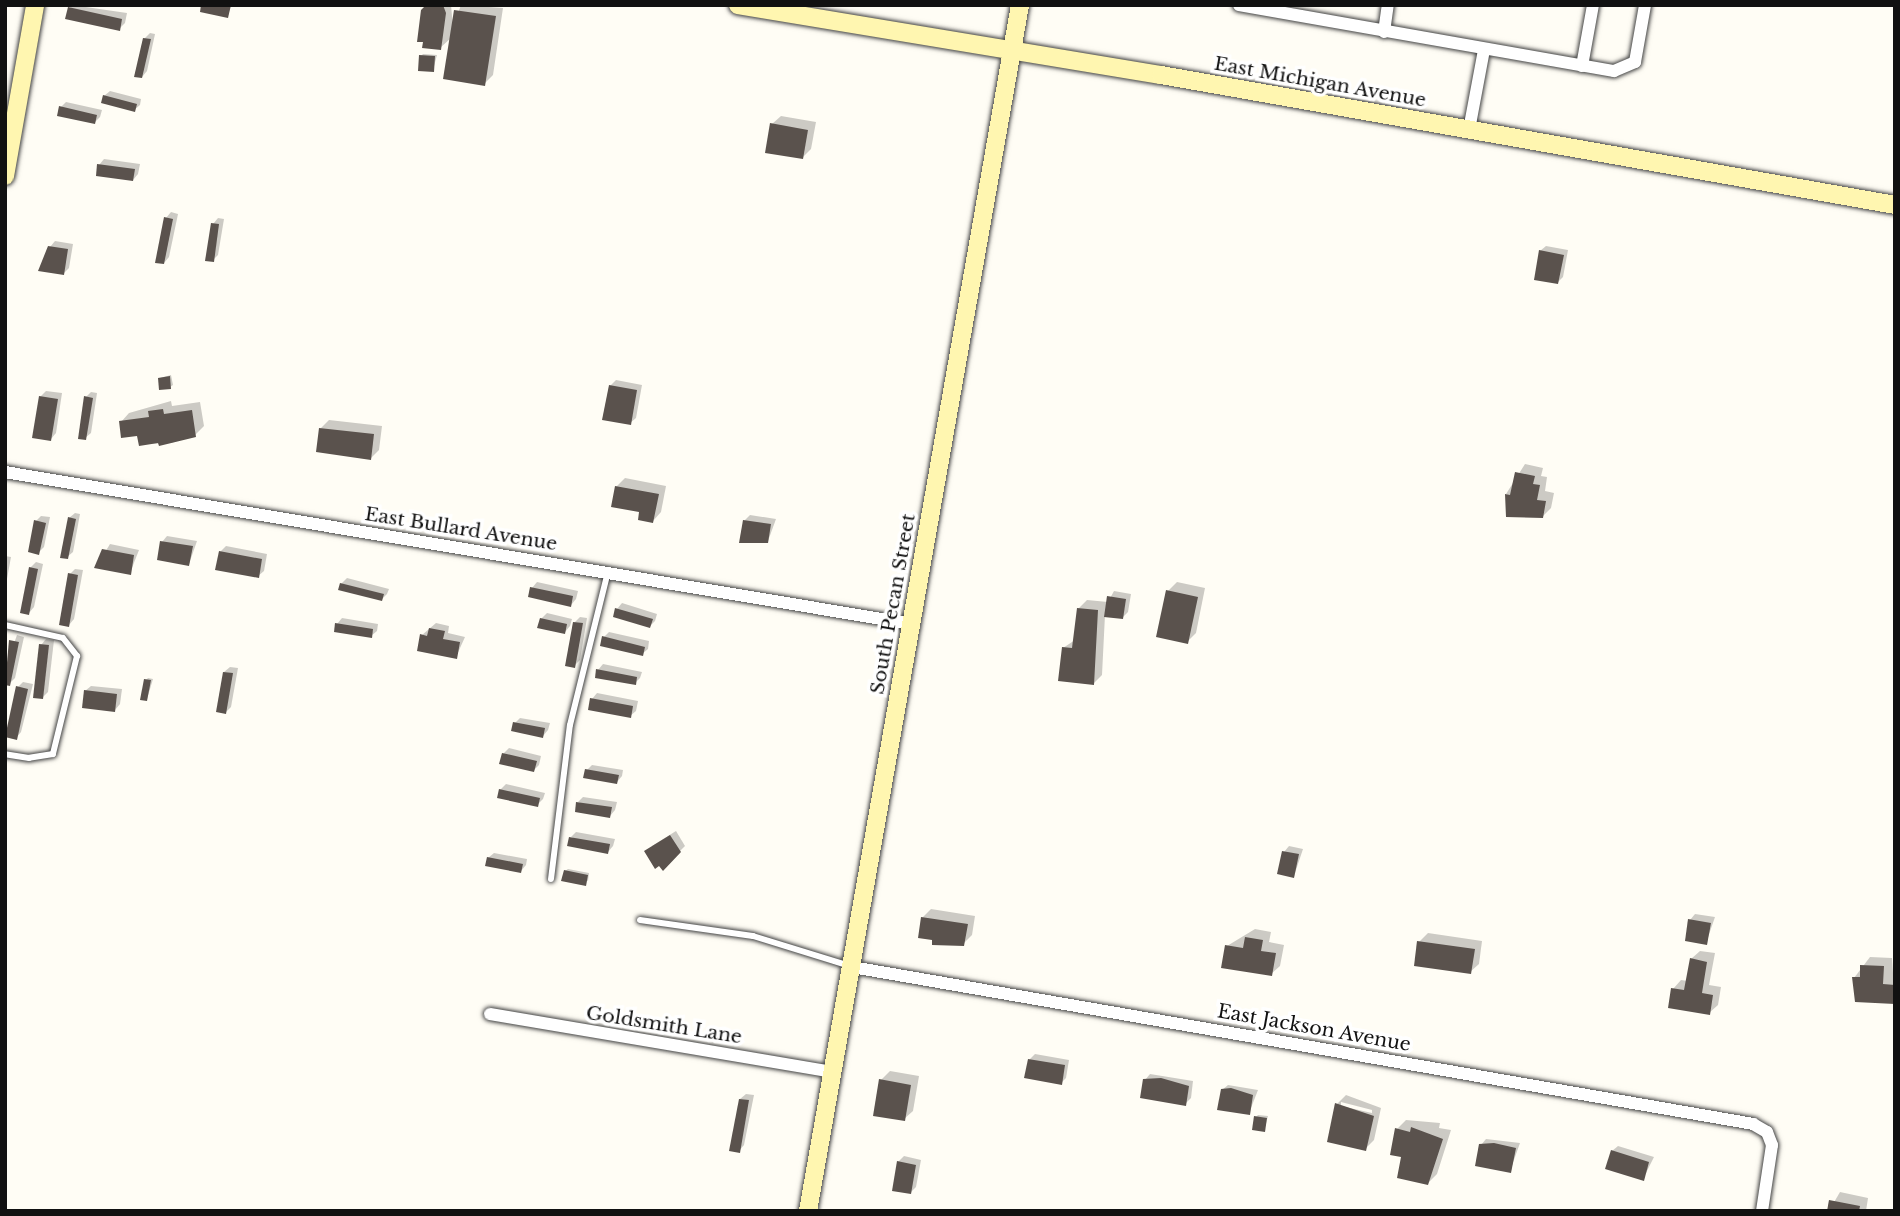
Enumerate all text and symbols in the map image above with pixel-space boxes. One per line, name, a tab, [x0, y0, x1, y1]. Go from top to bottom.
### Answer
street label: East Michigan Avenue	[1212, 52, 1428, 112]
street label: East Bullard Avenue	[363, 502, 559, 556]
street label: South Pecan Street	[866, 512, 920, 696]
street label: East Jackson Avenue	[1215, 1000, 1413, 1056]
street label: Goldsmith Lane	[584, 1001, 744, 1049]

